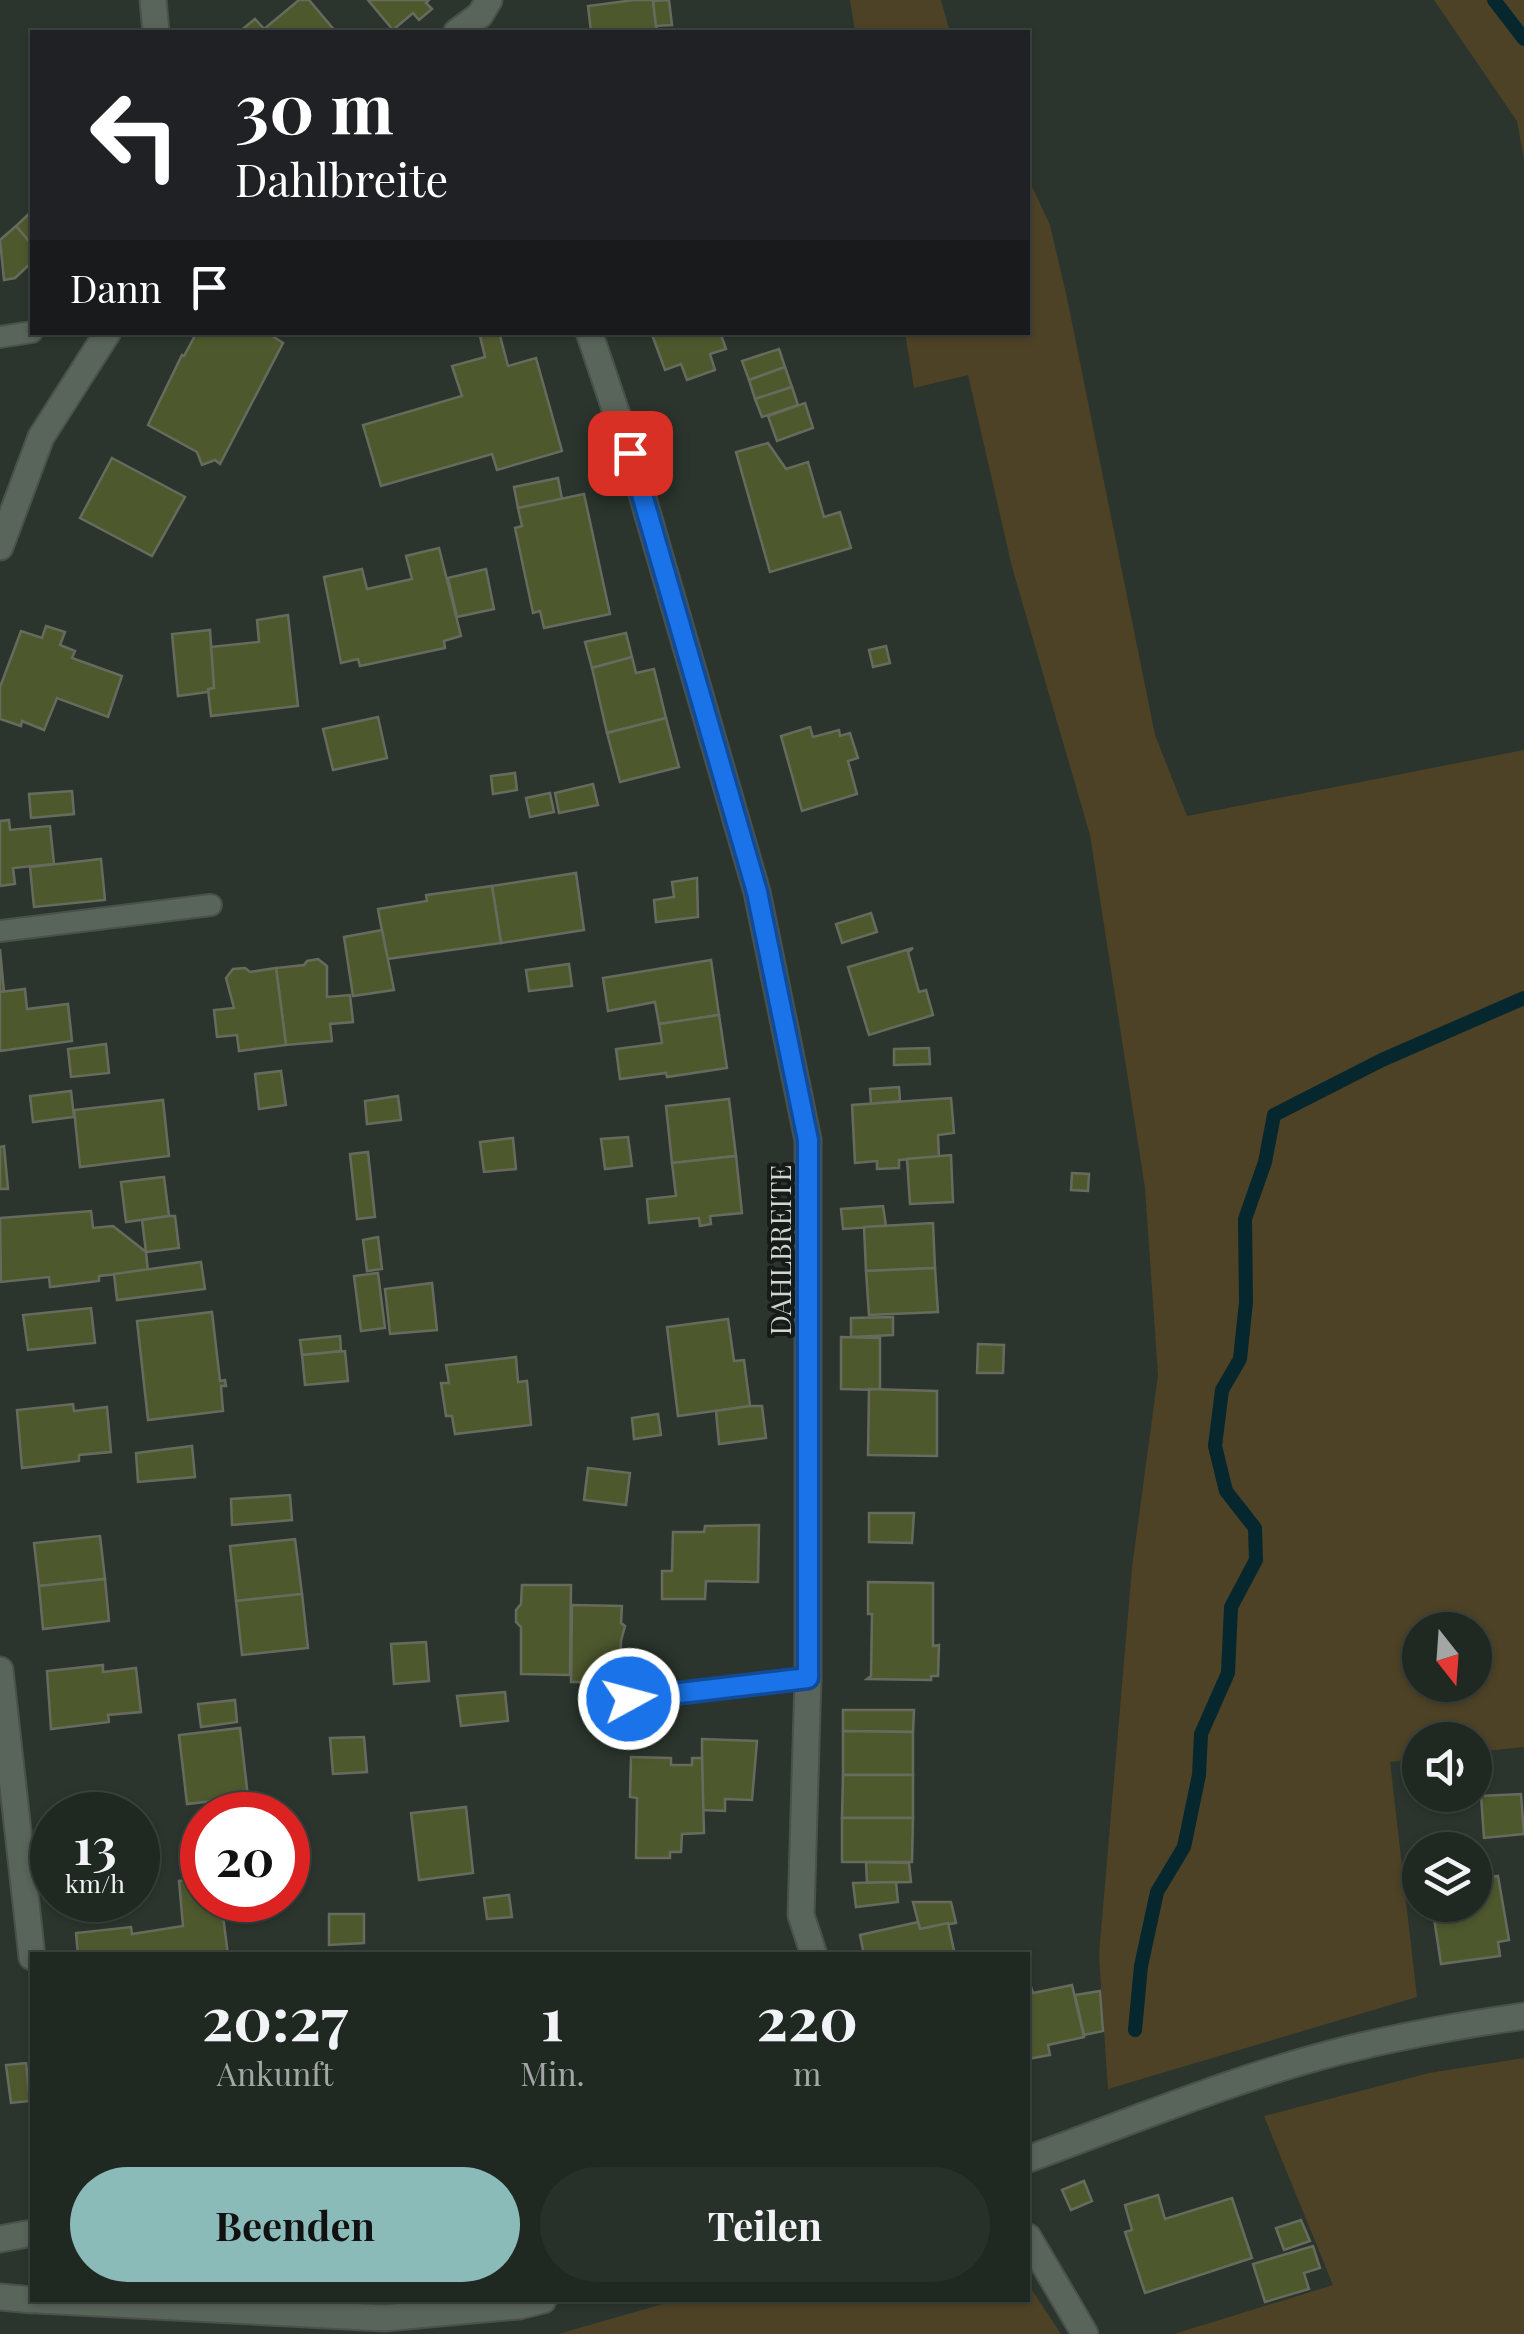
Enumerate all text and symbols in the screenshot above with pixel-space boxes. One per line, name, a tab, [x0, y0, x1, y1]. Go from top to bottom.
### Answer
text: 30 m	[235, 58, 394, 152]
icon: left	[70, 70, 200, 200]
text: Dahlbreite	[235, 148, 448, 208]
icon: arrive	[182, 260, 237, 315]
text: Dann	[70, 262, 162, 313]
pin	[588, 411, 673, 496]
icon: arrive	[603, 426, 658, 481]
street label: DAHLBREITE	[761, 1165, 798, 1335]
north arrow	[1402, 1612, 1492, 1702]
map controls	[1402, 1612, 1492, 1922]
position arrow	[577, 1647, 681, 1751]
button: sound	[1402, 1722, 1492, 1812]
speed limit sign: 20	[180, 1792, 310, 1922]
text: 13	[73, 1811, 117, 1878]
button: layers	[1402, 1832, 1492, 1922]
text: km/h	[65, 1866, 125, 1899]
text: 20:27	[202, 1976, 348, 2056]
text: 1	[541, 1976, 564, 2056]
text: 220	[757, 1976, 858, 2056]
text: Ankunft	[217, 2051, 333, 2094]
text: Min.	[520, 2051, 585, 2094]
text: m	[793, 2051, 821, 2094]
button: Beenden	[70, 2167, 520, 2282]
button: Teilen	[540, 2167, 990, 2282]

